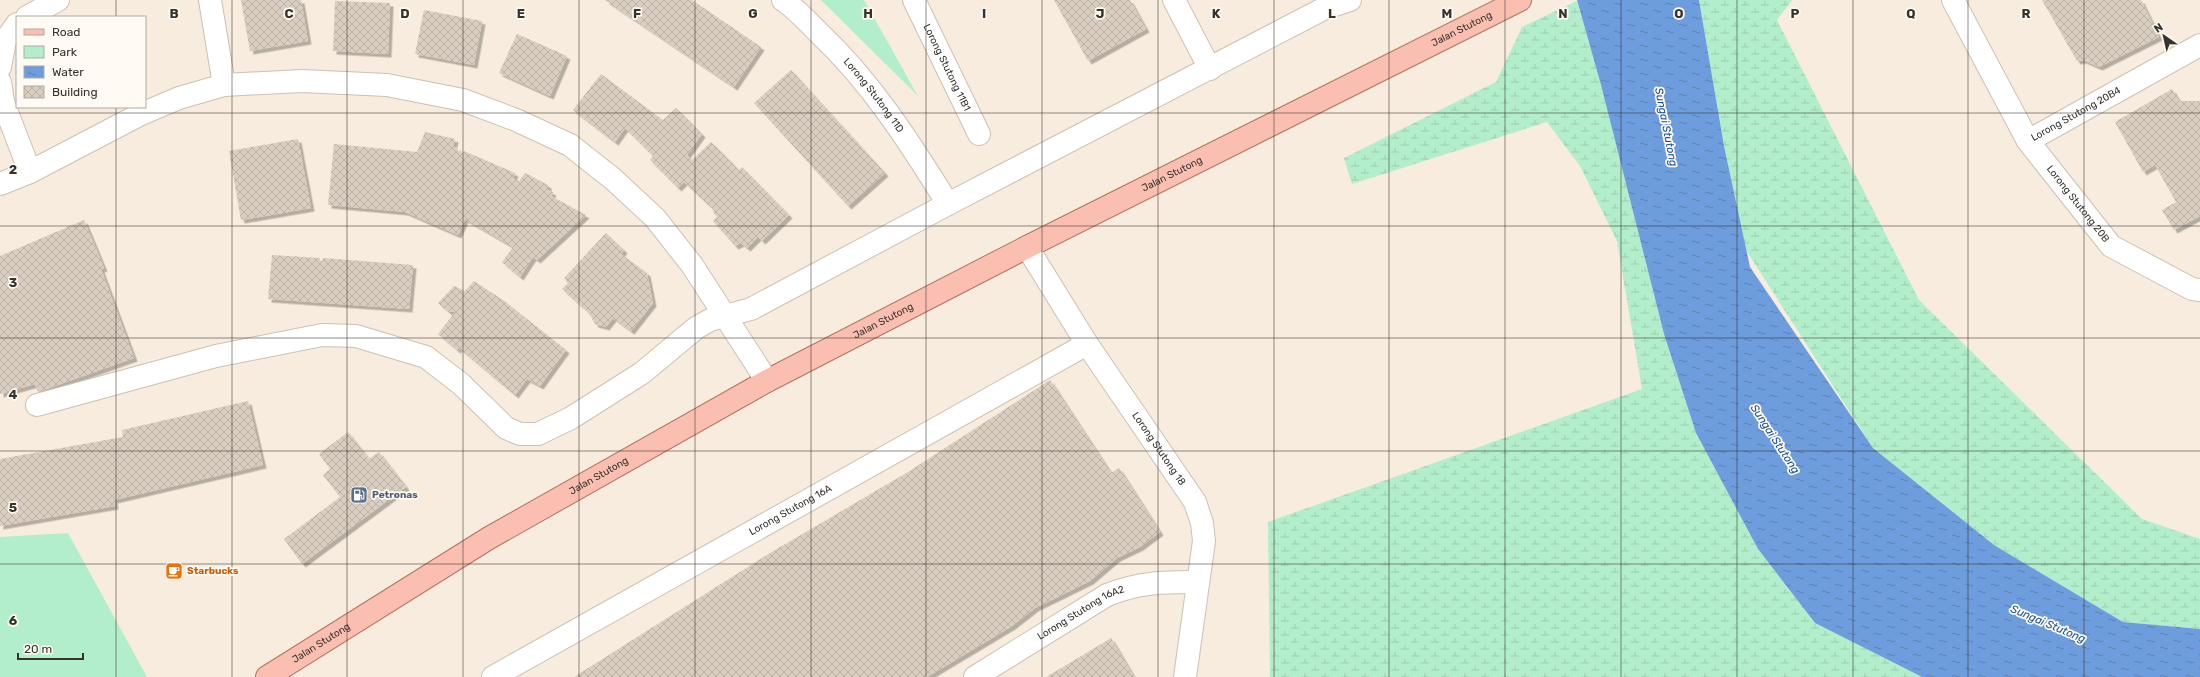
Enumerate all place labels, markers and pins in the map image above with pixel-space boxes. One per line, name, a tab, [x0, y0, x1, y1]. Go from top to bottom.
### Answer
fuel station icon: Petronas	[349, 485, 369, 505]
place label: Petronas	[372, 489, 418, 501]
cafe icon: Starbucks	[164, 561, 184, 581]
place label: Starbucks	[187, 565, 239, 577]

